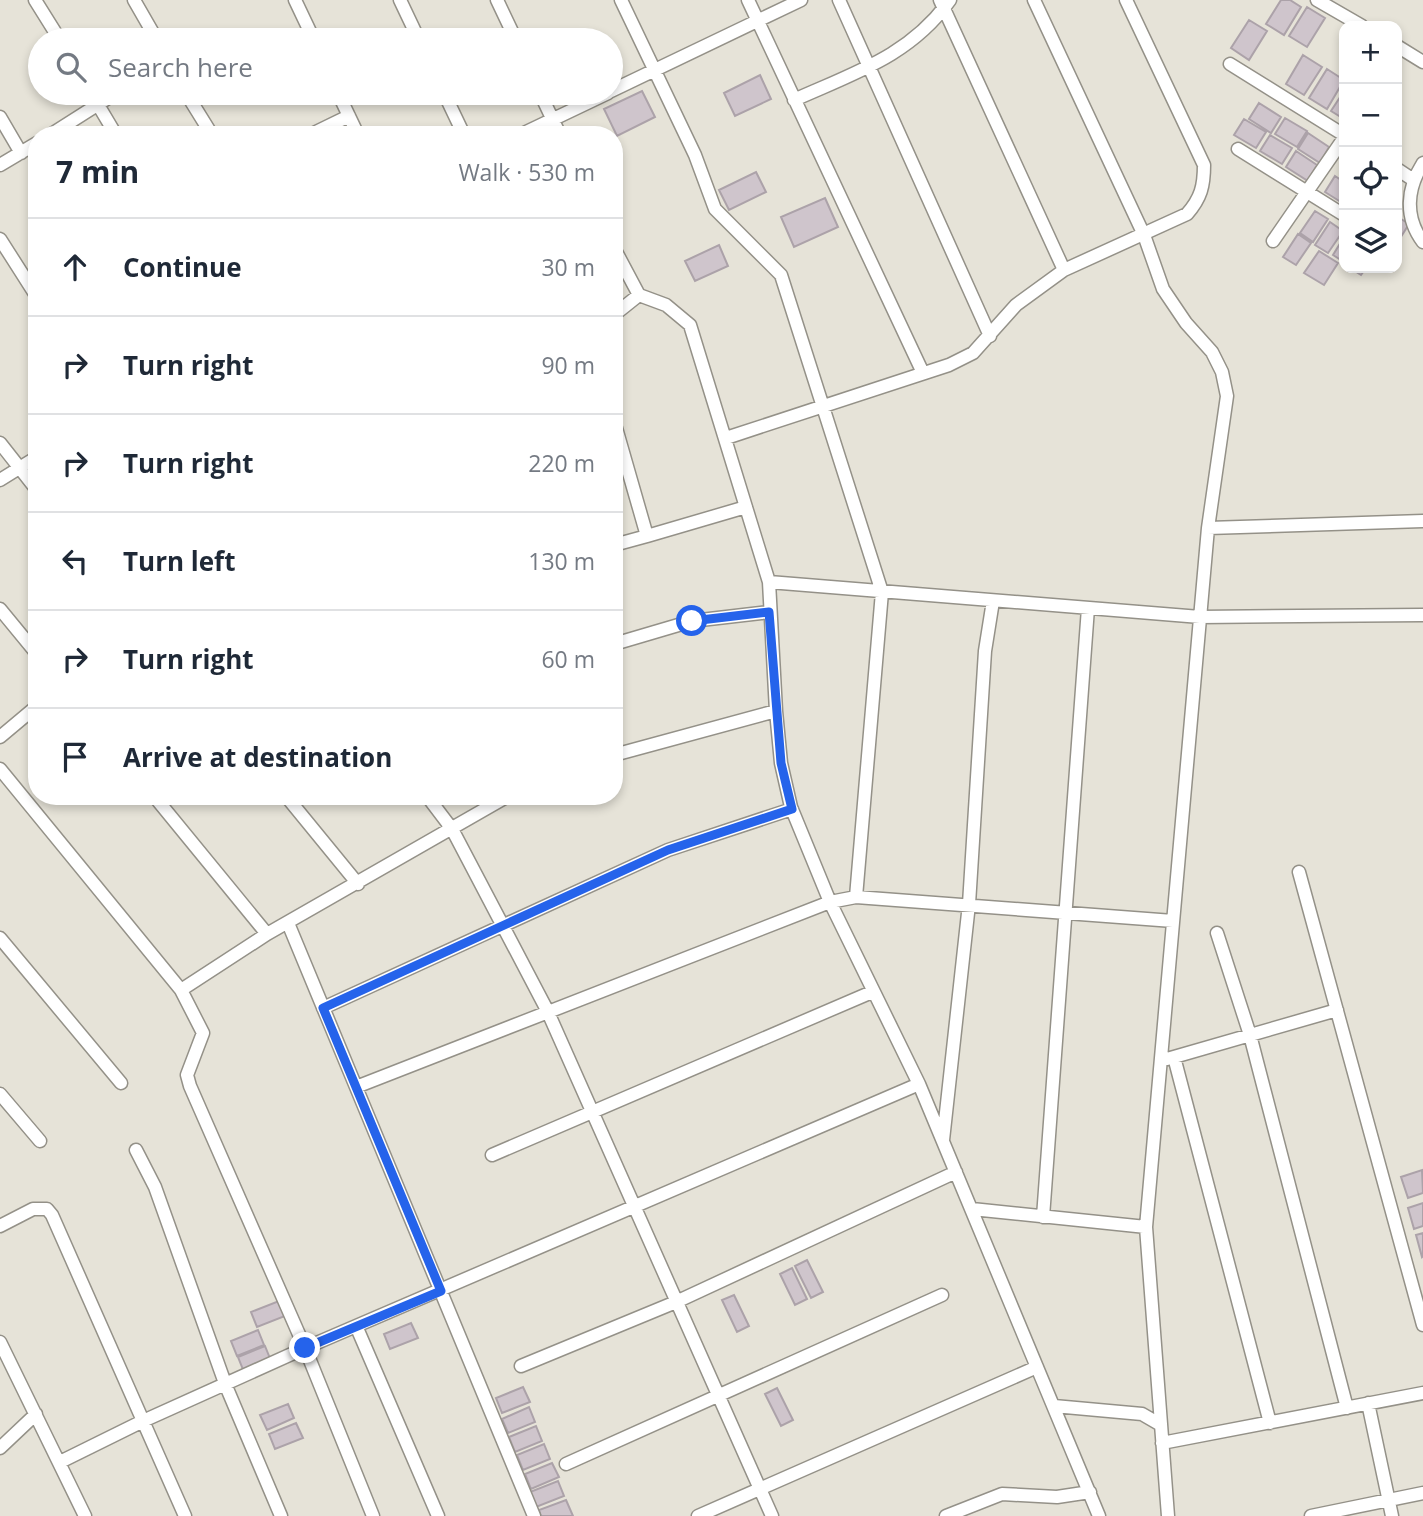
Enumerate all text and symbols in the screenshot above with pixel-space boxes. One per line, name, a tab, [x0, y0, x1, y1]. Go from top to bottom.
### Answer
map controls	[1339, 21, 1402, 273]
button: +	[1339, 21, 1402, 84]
search box	[28, 28, 623, 105]
icon: search	[52, 48, 90, 86]
text: Search here	[108, 49, 253, 85]
button: −	[1339, 84, 1402, 147]
button: locate	[1339, 147, 1402, 210]
text: 7 min	[56, 151, 139, 192]
text: Walk · 530 m	[458, 156, 595, 188]
button: layers	[1339, 210, 1402, 273]
icon: ahead	[56, 248, 94, 286]
text: Continue	[123, 249, 242, 285]
text: 30 m	[541, 251, 595, 283]
icon: right	[56, 346, 94, 384]
text: Turn right	[123, 347, 254, 383]
text: 90 m	[541, 349, 595, 381]
icon: right	[56, 444, 94, 482]
text: Turn right	[123, 445, 254, 481]
text: 220 m	[528, 447, 595, 479]
icon: left	[56, 542, 94, 580]
text: Turn left	[123, 543, 235, 579]
text: 130 m	[528, 545, 595, 577]
route start	[676, 605, 707, 636]
icon: right	[56, 640, 94, 678]
text: Turn right	[123, 641, 254, 677]
text: 60 m	[541, 643, 595, 675]
icon: arrive	[56, 738, 94, 776]
text: Arrive at destination	[123, 739, 392, 775]
route end	[289, 1332, 320, 1363]

